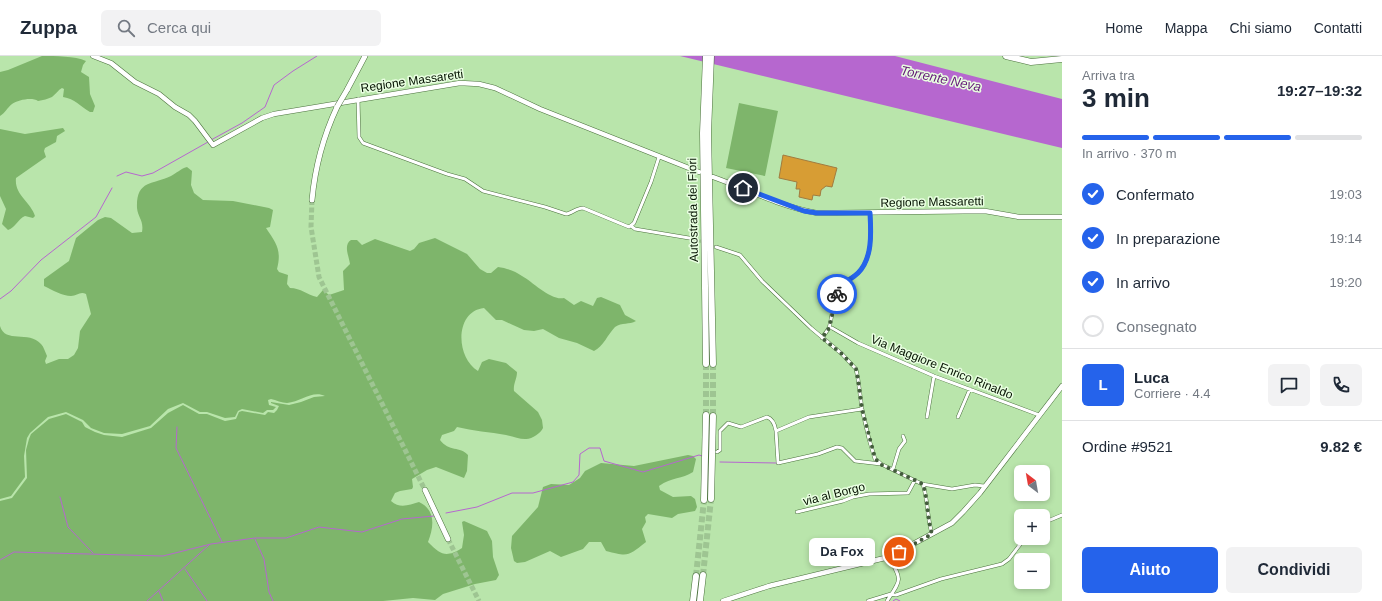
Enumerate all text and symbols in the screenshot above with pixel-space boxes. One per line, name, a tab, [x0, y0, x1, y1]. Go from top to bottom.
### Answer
search box	[101, 10, 381, 46]
text: Zuppa	[20, 17, 77, 38]
icon: search	[115, 17, 137, 39]
text: Cerca qui	[147, 19, 211, 36]
text: Home	[1105, 20, 1143, 36]
text: Mappa	[1165, 20, 1208, 36]
text: Chi siamo	[1230, 20, 1292, 36]
text: Contatti	[1314, 20, 1362, 36]
water label: Torrente Neva	[899, 63, 983, 94]
street label: Regione Massaretti	[360, 67, 464, 95]
text: Arriva tra	[1082, 68, 1135, 83]
text: 19:27–19:32	[1277, 82, 1362, 99]
text: 3 min	[1082, 83, 1150, 113]
text: In arrivo · 370 m	[1082, 146, 1177, 161]
street label: Autostrada dei Fiori	[685, 158, 701, 262]
pin	[726, 171, 760, 205]
icon: home	[732, 177, 754, 199]
icon: check	[1082, 183, 1104, 205]
text: Confermato	[1116, 186, 1194, 203]
text: 19:03	[1329, 187, 1362, 202]
street label: Regione Massaretti	[880, 194, 984, 210]
icon: check	[1082, 227, 1104, 249]
text: In preparazione	[1116, 230, 1220, 247]
text: 19:14	[1329, 231, 1362, 246]
icon: check	[1082, 271, 1104, 293]
courier	[817, 274, 857, 314]
text: In arrivo	[1116, 274, 1170, 291]
text: 19:20	[1329, 275, 1362, 290]
icon: bike	[826, 283, 848, 305]
text: Consegnato	[1116, 318, 1197, 335]
street label: Via Maggiore Enrico Rinaldo	[869, 332, 1015, 402]
button: chat	[1268, 364, 1310, 406]
button: phone	[1320, 364, 1362, 406]
text: Luca	[1134, 369, 1169, 386]
text: L	[1098, 376, 1108, 393]
text: Corriere · 4.4	[1134, 386, 1211, 401]
text: Ordine #9521	[1082, 438, 1173, 455]
text: 9.82 €	[1320, 438, 1362, 455]
north arrow	[1014, 465, 1050, 501]
map controls	[1014, 465, 1050, 589]
street label: via al Borgo	[802, 479, 867, 508]
button: +	[1014, 509, 1050, 545]
pin	[882, 535, 916, 569]
callout: Da Fox	[809, 538, 875, 566]
icon: bag	[888, 541, 910, 563]
text: Da Fox	[820, 544, 864, 559]
button: Aiuto	[1082, 547, 1218, 593]
button: Condividi	[1226, 547, 1362, 593]
button: −	[1014, 553, 1050, 589]

